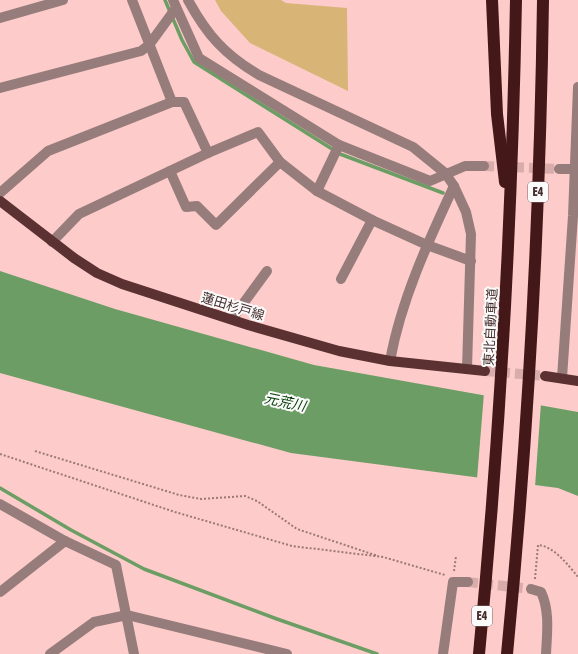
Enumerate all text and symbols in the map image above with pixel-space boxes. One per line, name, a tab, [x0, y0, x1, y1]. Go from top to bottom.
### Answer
road number: E4	[528, 182, 548, 202]
street label: 東北自動車道	[481, 288, 500, 366]
street label: 蓮田杉戸線	[200, 290, 266, 323]
water label: 元荒川	[263, 390, 309, 415]
road number: E4	[472, 606, 492, 626]

